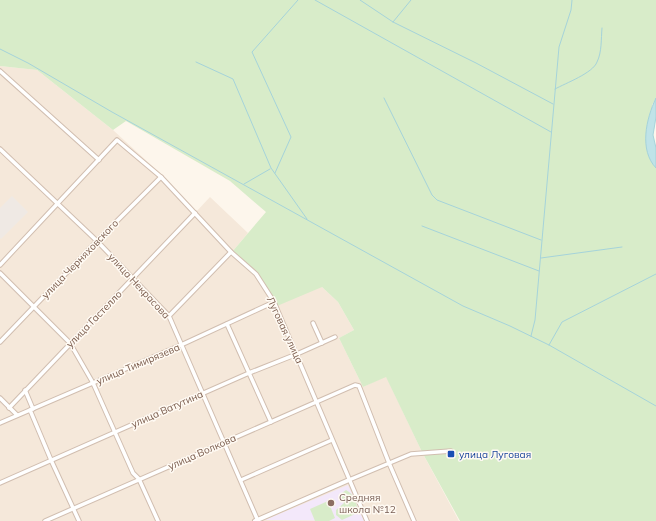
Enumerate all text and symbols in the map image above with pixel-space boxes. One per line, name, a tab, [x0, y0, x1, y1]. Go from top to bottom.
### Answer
street label: улица Черняховского	[39, 217, 121, 301]
street label: улица Некрасова	[105, 250, 173, 322]
street label: улица Гастелло	[63, 287, 125, 350]
street label: Луговая улица	[264, 295, 306, 365]
street label: улица Тимирязева	[94, 341, 182, 387]
street label: улица Ватутина	[129, 387, 205, 431]
street label: улица Волкова	[166, 431, 238, 473]
place label: улица Луговая	[459, 448, 531, 461]
marker: улица Луговая	[446, 449, 456, 459]
place label: Средняя школа №12	[339, 491, 396, 516]
marker: Средняя школа №12	[326, 498, 336, 508]

